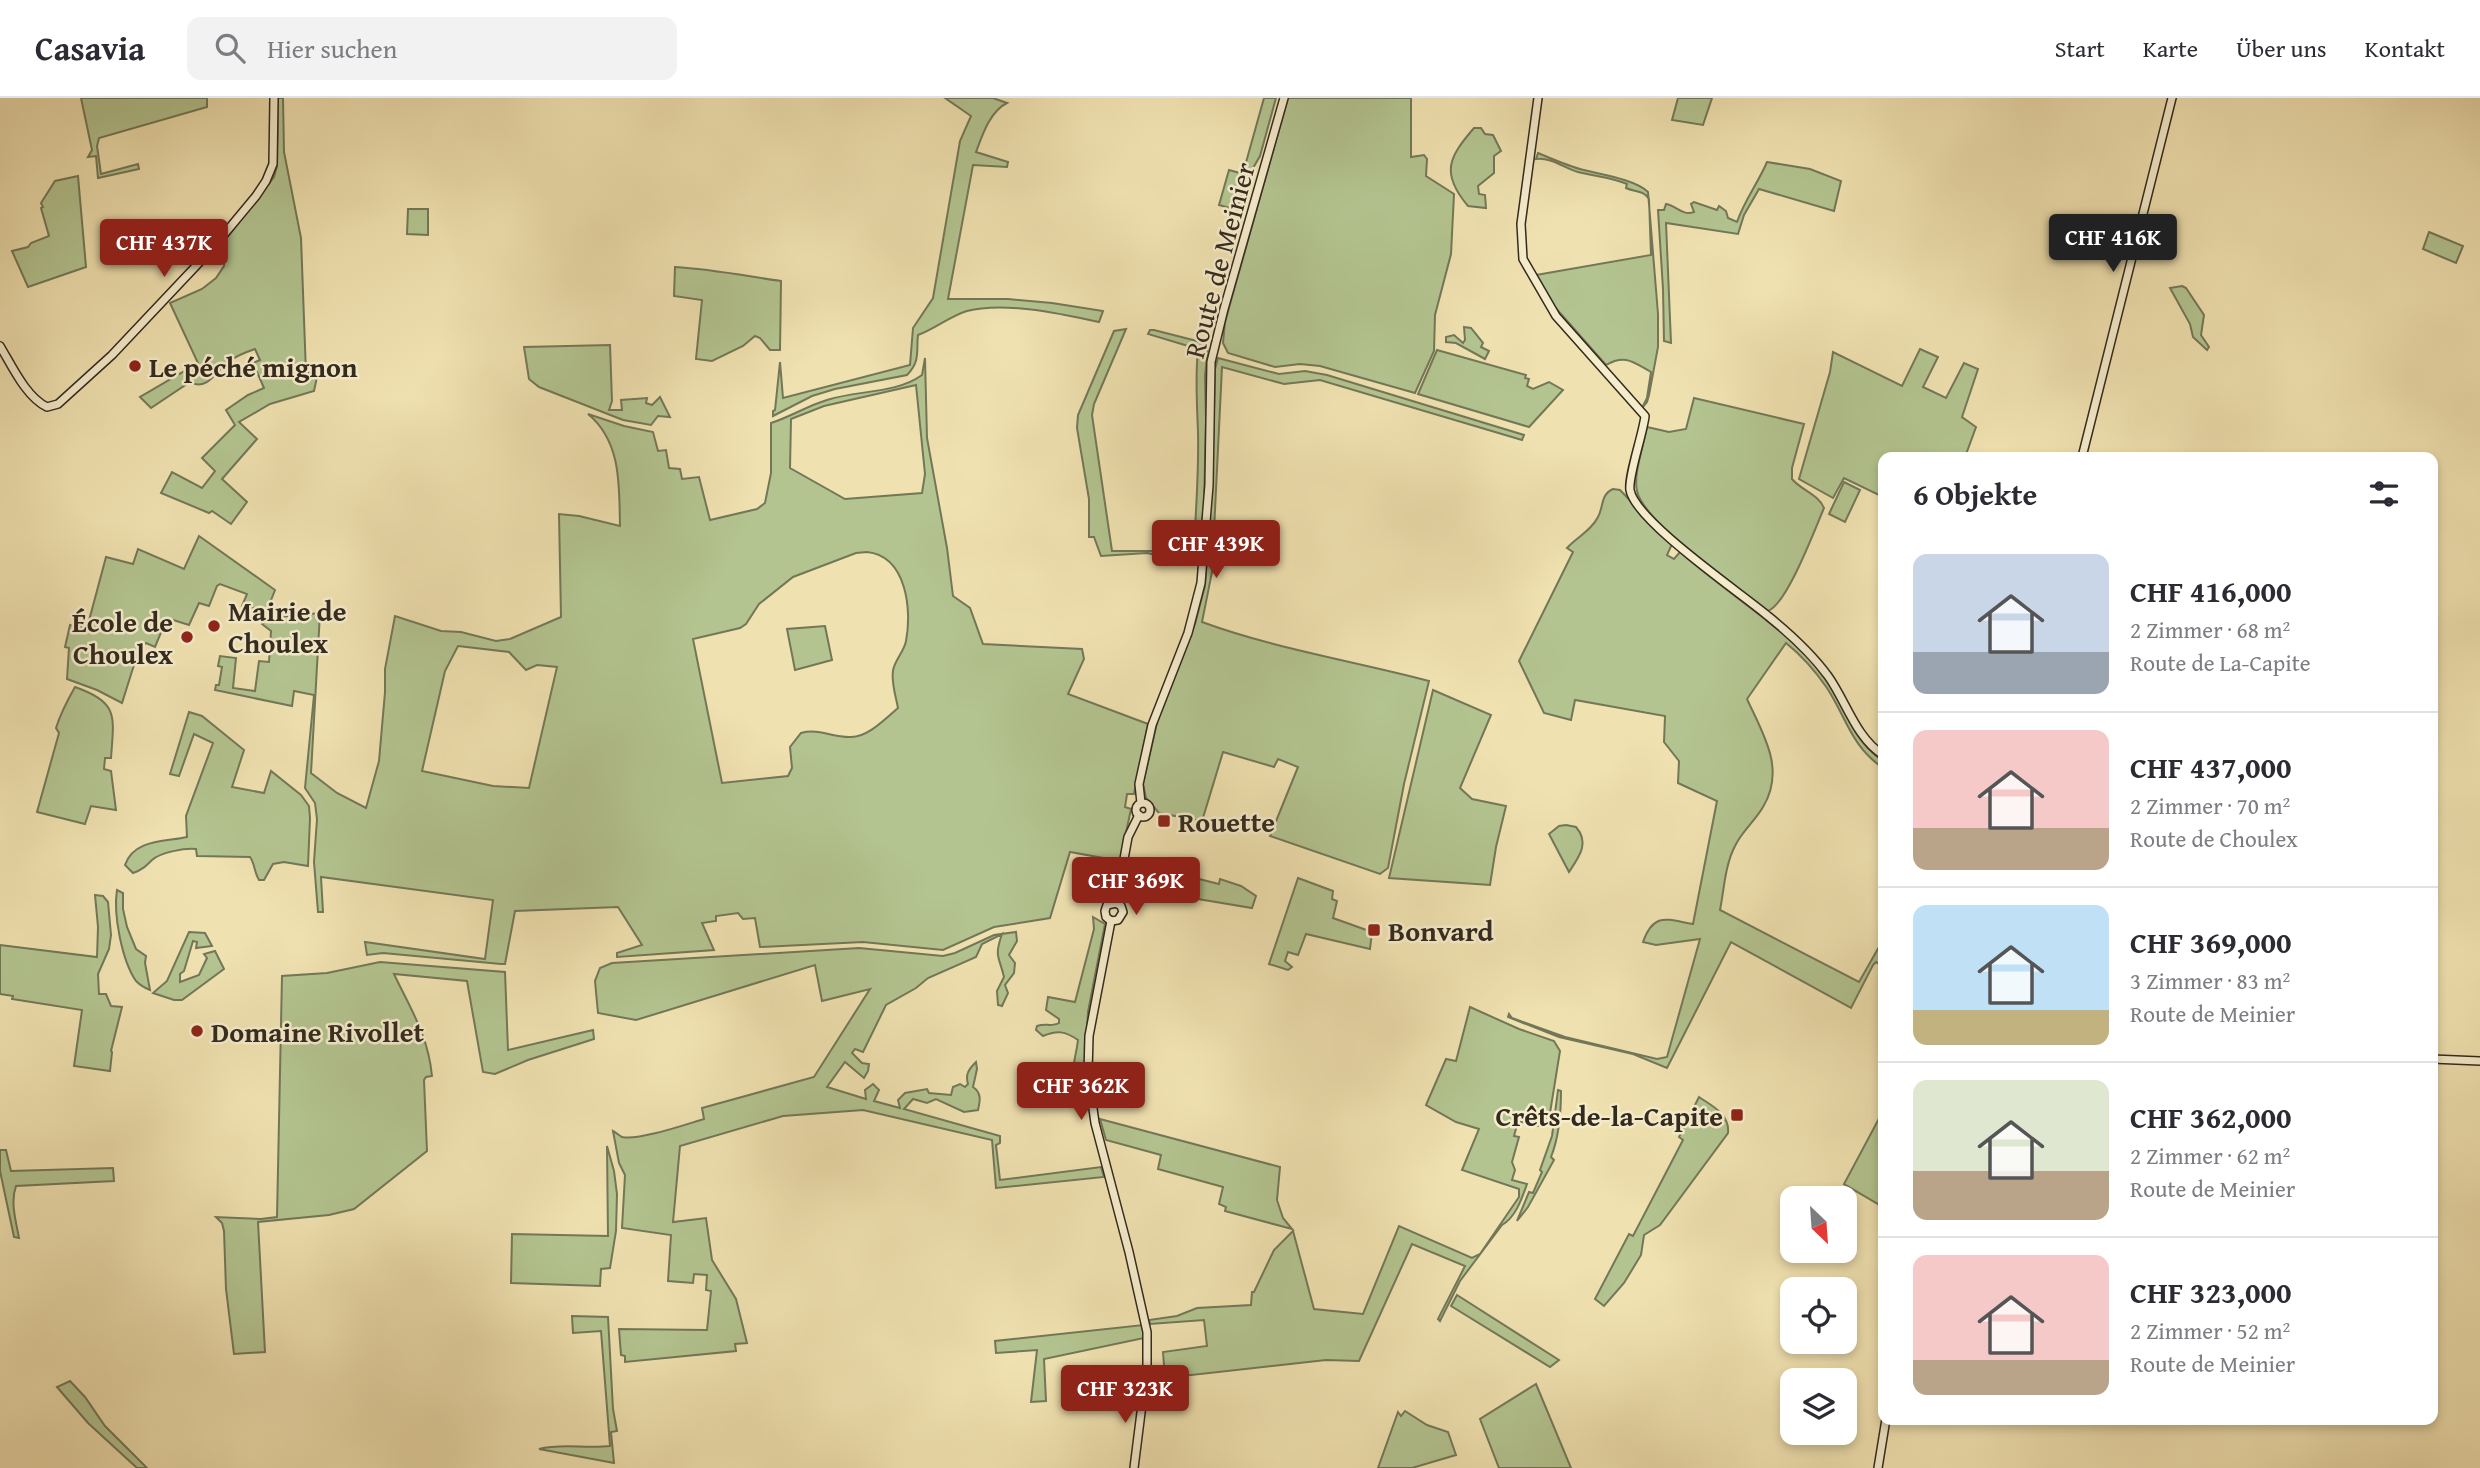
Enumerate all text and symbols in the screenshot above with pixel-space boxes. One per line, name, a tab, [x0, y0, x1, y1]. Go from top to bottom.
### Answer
search box	[187, 17, 677, 80]
text: Casavia	[35, 24, 145, 72]
icon: search	[211, 29, 249, 67]
text: Hier suchen	[267, 29, 397, 68]
text: Start	[2055, 31, 2105, 66]
text: Karte	[2143, 31, 2198, 66]
text: Über uns	[2236, 31, 2327, 66]
text: Kontakt	[2365, 31, 2445, 66]
street label: Route de Meinier	[1173, 157, 1265, 362]
pin: CHF 416K	[2041, 214, 2185, 274]
pin: CHF 437K	[92, 220, 236, 279]
text: CHF 416K	[2065, 220, 2161, 253]
text: CHF 437K	[116, 225, 212, 258]
place label: Le péché mignon	[149, 346, 358, 387]
marker: Le péché mignon	[127, 358, 143, 374]
text: 6 Objekte	[1913, 472, 2037, 516]
icon: filters	[2365, 475, 2403, 513]
pin: CHF 439K	[1144, 520, 1288, 580]
text: CHF 439K	[1168, 526, 1264, 559]
text: CHF 416,000	[2130, 569, 2292, 613]
icon: home	[1969, 582, 2053, 666]
place label: Mairie de Choulex	[228, 590, 346, 663]
place label: École de Choulex	[72, 601, 173, 674]
text: 2 Zimmer · 68 m²	[2130, 613, 2290, 646]
marker: Mairie de Choulex	[206, 618, 222, 634]
marker: École de Choulex	[179, 629, 195, 645]
text: Route de La-Capite	[2130, 646, 2311, 679]
text: CHF 437,000	[2130, 745, 2292, 789]
icon: home	[1969, 758, 2053, 842]
text: 2 Zimmer · 70 m²	[2130, 789, 2290, 822]
place label: Rouette	[1178, 801, 1275, 842]
marker: Rouette	[1156, 813, 1172, 829]
text: Route de Choulex	[2130, 822, 2298, 855]
pin: CHF 369K	[1064, 858, 1208, 917]
text: CHF 369K	[1088, 863, 1184, 896]
place label: Bonvard	[1388, 910, 1494, 951]
text: CHF 369,000	[2130, 920, 2292, 964]
marker: Bonvard	[1366, 922, 1382, 938]
icon: home	[1969, 933, 2053, 1017]
text: 3 Zimmer · 83 m²	[2130, 964, 2290, 997]
text: Route de Meinier	[2130, 997, 2295, 1030]
place label: Domaine Rivollet	[211, 1011, 424, 1052]
marker: Domaine Rivollet	[189, 1023, 205, 1039]
pin: CHF 362K	[1009, 1062, 1153, 1122]
text: CHF 362K	[1033, 1068, 1129, 1101]
place label: Crêts-de-la-Capite	[1496, 1095, 1723, 1136]
text: CHF 362,000	[2130, 1095, 2292, 1139]
marker: Crêts-de-la-Capite	[1729, 1107, 1745, 1123]
icon: home	[1969, 1108, 2053, 1192]
text: 2 Zimmer · 62 m²	[2130, 1139, 2290, 1172]
text: Route de Meinier	[2130, 1172, 2295, 1205]
north arrow	[1780, 1186, 1857, 1264]
map controls	[1780, 1186, 1857, 1445]
text: CHF 323,000	[2130, 1270, 2292, 1314]
button: locate	[1780, 1277, 1857, 1354]
icon: home	[1969, 1283, 2053, 1367]
text: 2 Zimmer · 52 m²	[2130, 1314, 2290, 1347]
text: Route de Meinier	[2130, 1347, 2295, 1380]
pin: CHF 323K	[1053, 1366, 1197, 1425]
button: layers	[1780, 1368, 1857, 1445]
text: CHF 323K	[1077, 1371, 1173, 1404]

